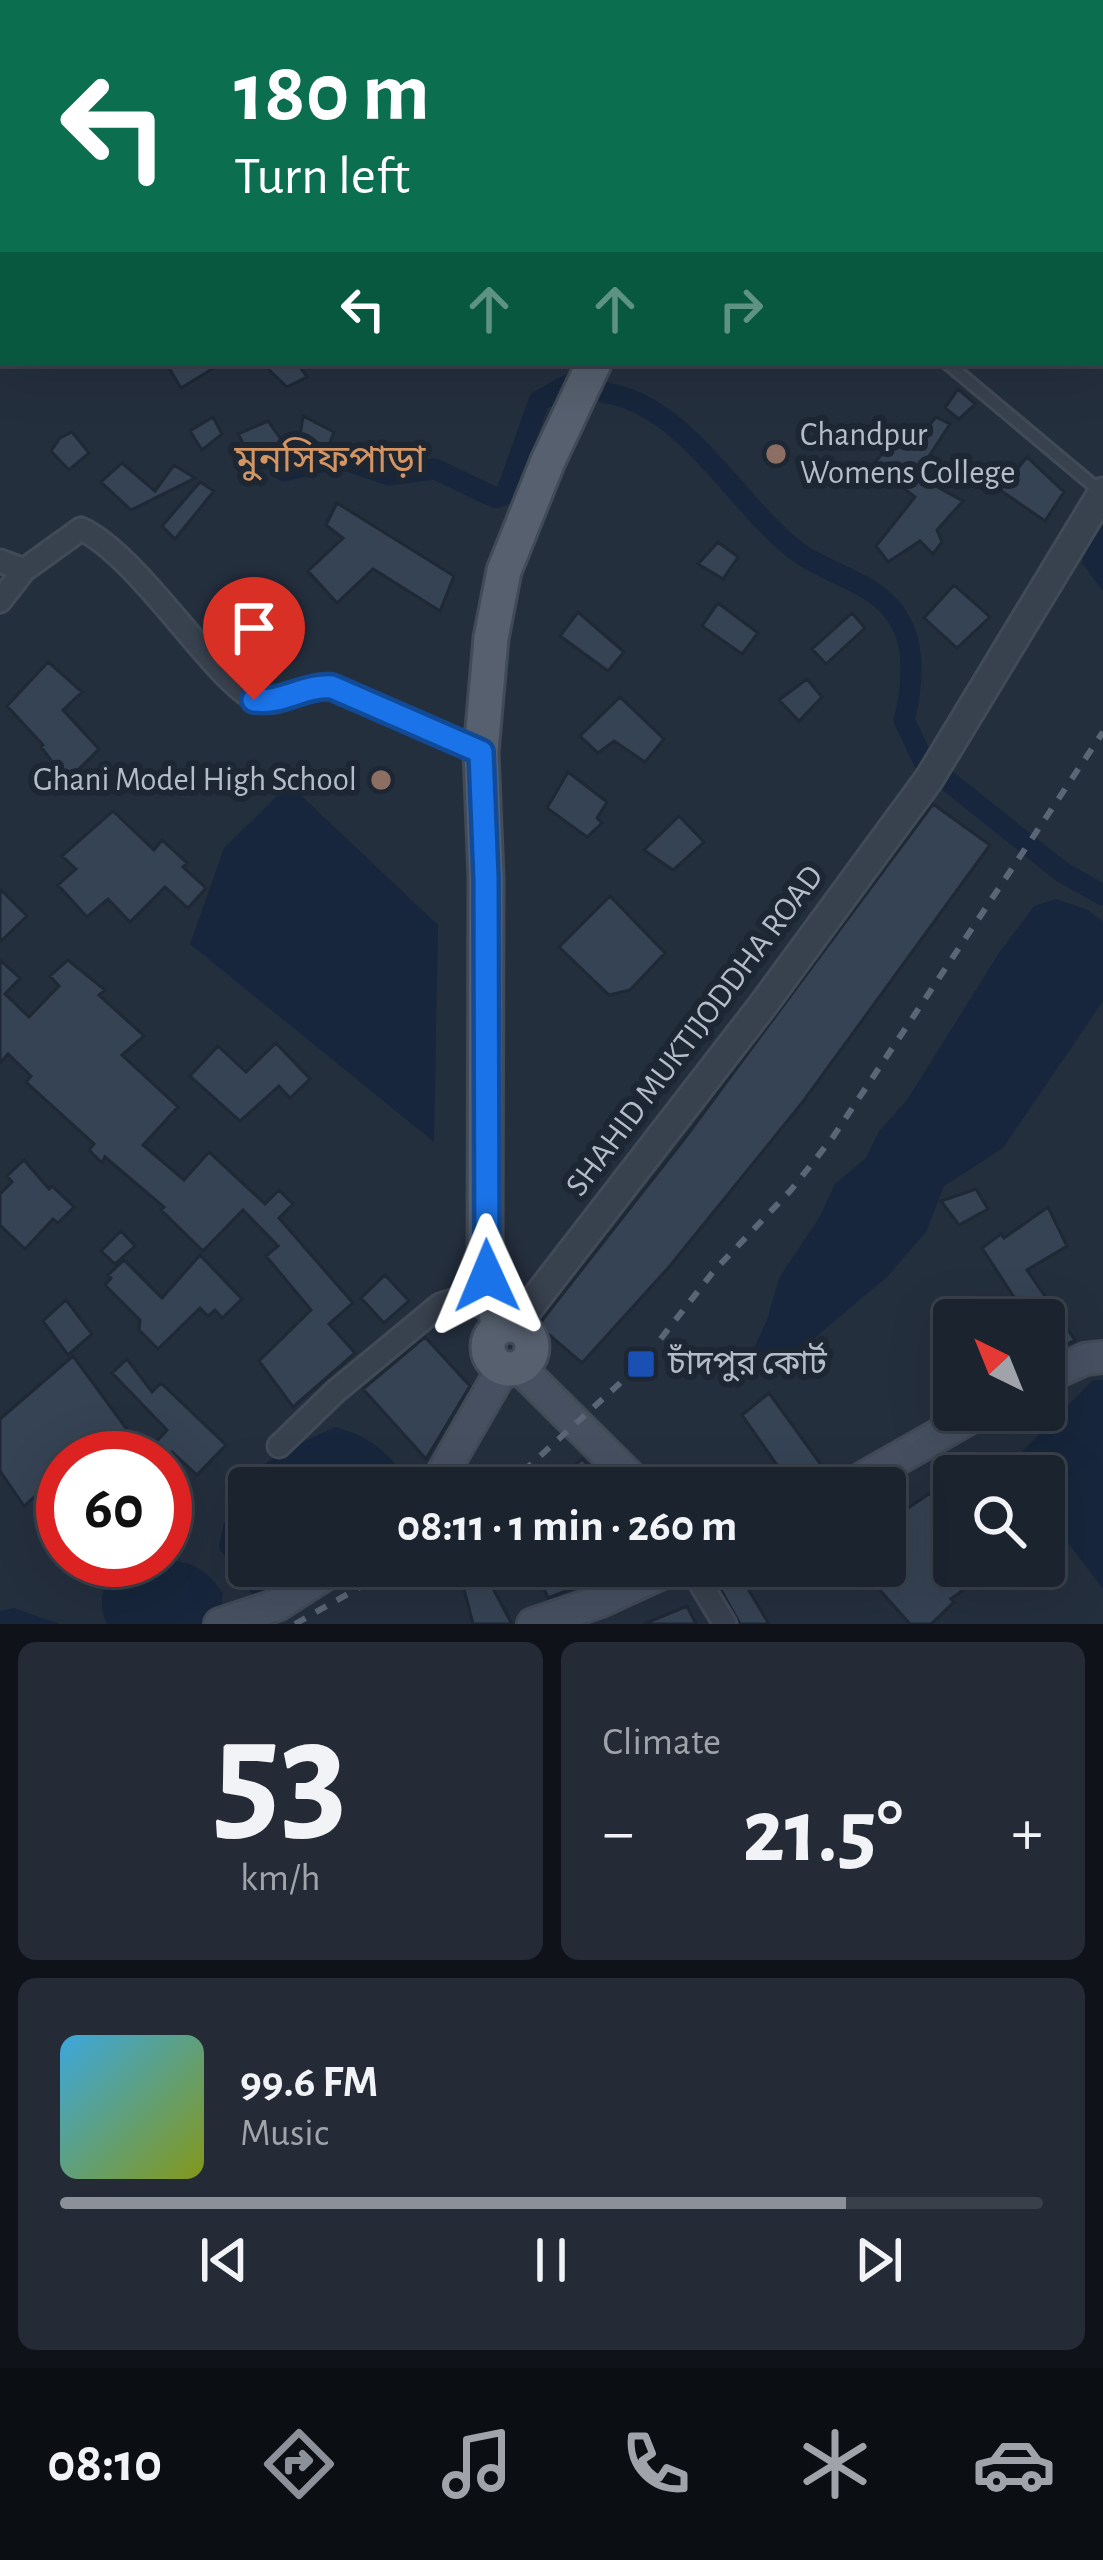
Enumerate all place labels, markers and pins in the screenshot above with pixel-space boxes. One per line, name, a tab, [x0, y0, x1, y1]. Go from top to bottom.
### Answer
place label: Chandpur Womens College	[800, 419, 1015, 490]
marker: Chandpur Womens College	[763, 441, 789, 467]
pin	[203, 577, 305, 700]
place label: Ghani Model High School	[33, 764, 357, 797]
marker: Ghani Model High School	[368, 767, 394, 793]
place label: চাঁদপুর কোর্ট	[667, 1342, 828, 1382]
marker: চাঁদপুর কোর্ট	[625, 1348, 657, 1380]

